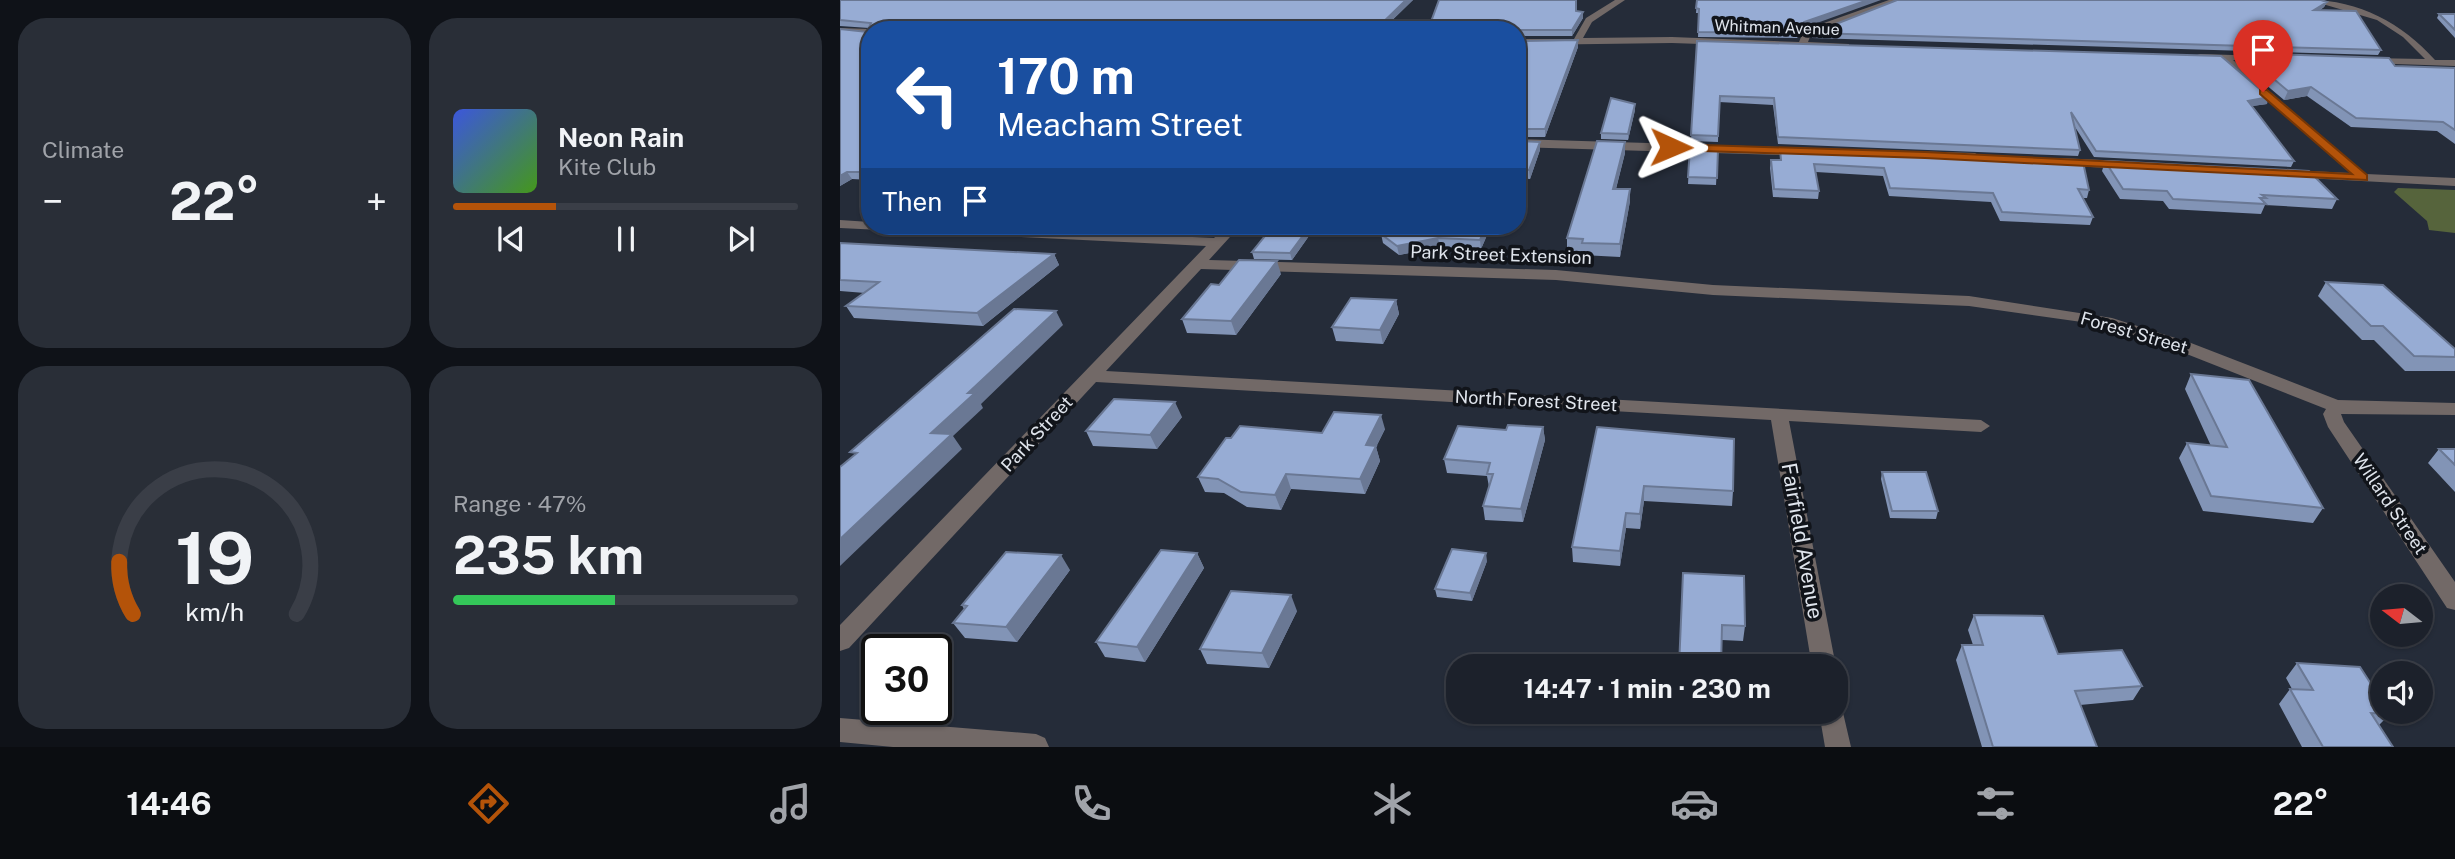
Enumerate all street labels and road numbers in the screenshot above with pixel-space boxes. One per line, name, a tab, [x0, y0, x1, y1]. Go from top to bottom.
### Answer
street label: Whitman Avenue	[1714, 16, 1840, 39]
street label: Park Street Extension	[1410, 241, 1592, 268]
street label: Forest Street	[2078, 307, 2190, 358]
street label: North Forest Street	[1454, 386, 1618, 415]
street label: Park Street	[996, 392, 1077, 476]
street label: Willard Street	[2349, 449, 2432, 558]
street label: Fairfield Avenue	[1776, 461, 1829, 621]

